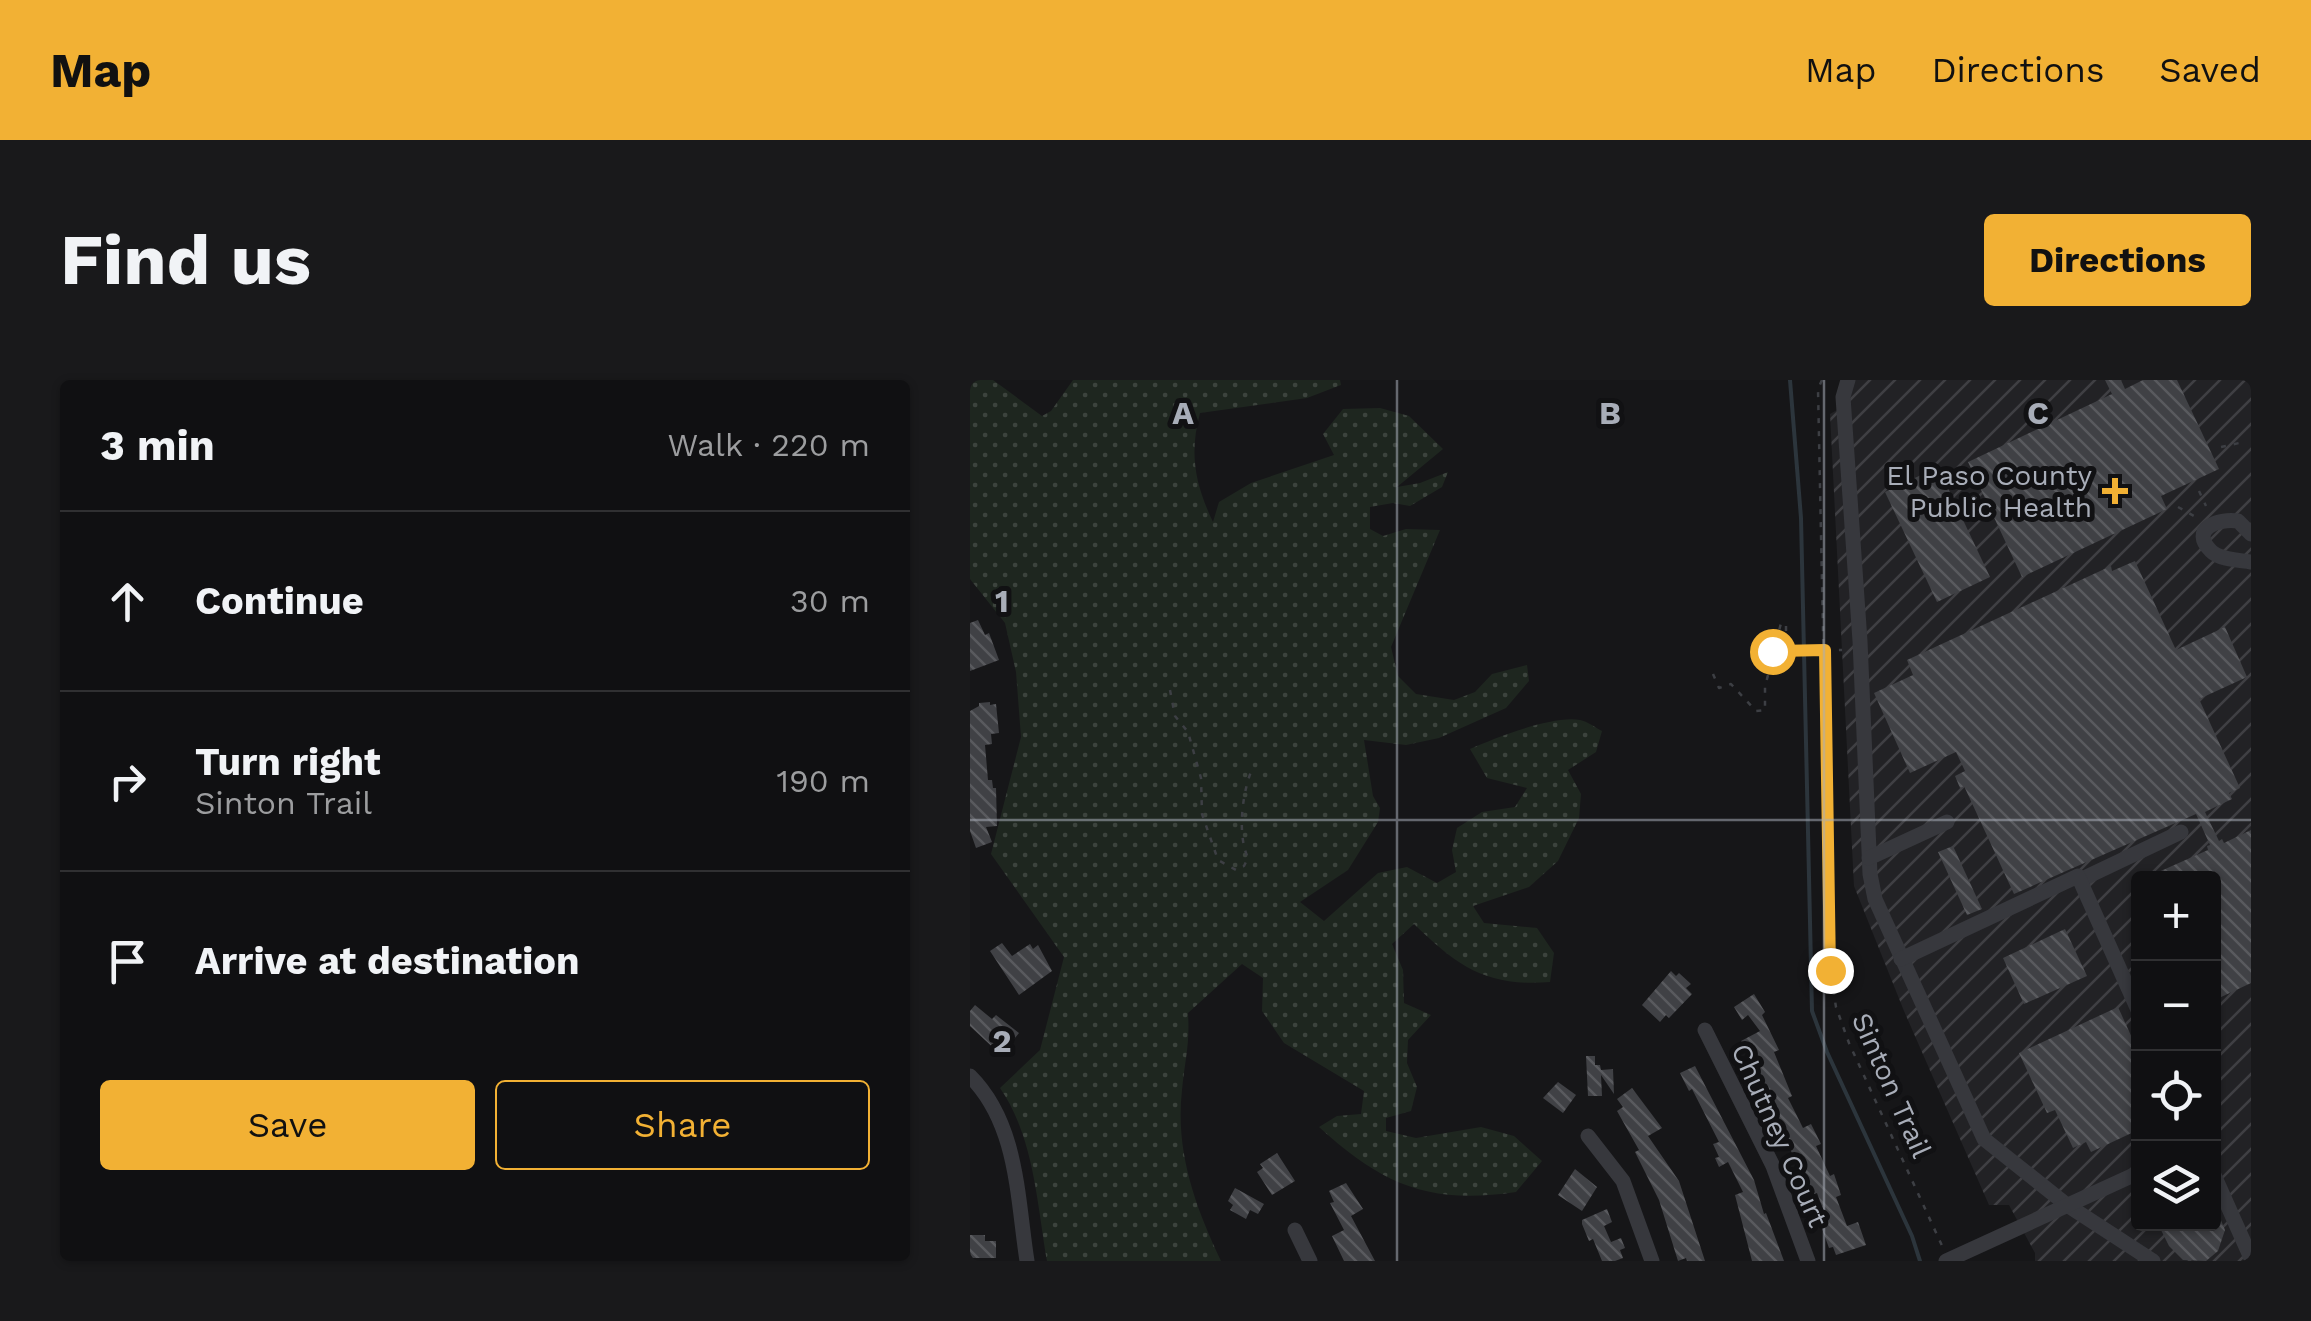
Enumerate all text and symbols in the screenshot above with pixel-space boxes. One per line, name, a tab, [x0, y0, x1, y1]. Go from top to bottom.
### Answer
text: Map	[50, 42, 151, 99]
text: Map	[1805, 49, 1876, 91]
text: Directions	[1931, 49, 2104, 91]
text: Saved	[2159, 49, 2261, 91]
button: Directions	[1984, 214, 2251, 306]
text: Find us	[60, 219, 311, 301]
text: A	[1172, 394, 1194, 432]
text: B	[1599, 394, 1621, 432]
text: C	[2027, 394, 2049, 432]
text: 3 min	[100, 421, 215, 470]
text: Walk · 220 m	[668, 426, 870, 464]
place label: El Paso County Public Health	[1886, 459, 2093, 524]
marker: El Paso County Public Health	[2102, 478, 2128, 504]
icon: ahead	[100, 574, 155, 629]
text: Continue	[195, 579, 364, 623]
text: 30 m	[790, 582, 870, 620]
text: 1	[995, 582, 1009, 620]
route start	[1750, 629, 1796, 675]
text: Turn right	[195, 740, 381, 784]
icon: right	[100, 754, 155, 809]
text: 190 m	[776, 762, 870, 800]
text: Sinton Trail	[195, 784, 372, 822]
map controls	[2131, 871, 2221, 1231]
button: +	[2131, 871, 2221, 961]
icon: arrive	[100, 934, 155, 989]
text: Arrive at destination	[195, 939, 580, 983]
route end	[1808, 948, 1854, 994]
button: −	[2131, 961, 2221, 1051]
street label: Sinton Trail	[1845, 1008, 1938, 1163]
text: 2	[992, 1022, 1012, 1060]
street label: Chutney Court	[1724, 1038, 1835, 1232]
button: locate	[2131, 1051, 2221, 1141]
button: Save	[100, 1080, 475, 1170]
button: Share	[495, 1080, 870, 1170]
button: layers	[2131, 1141, 2221, 1231]

